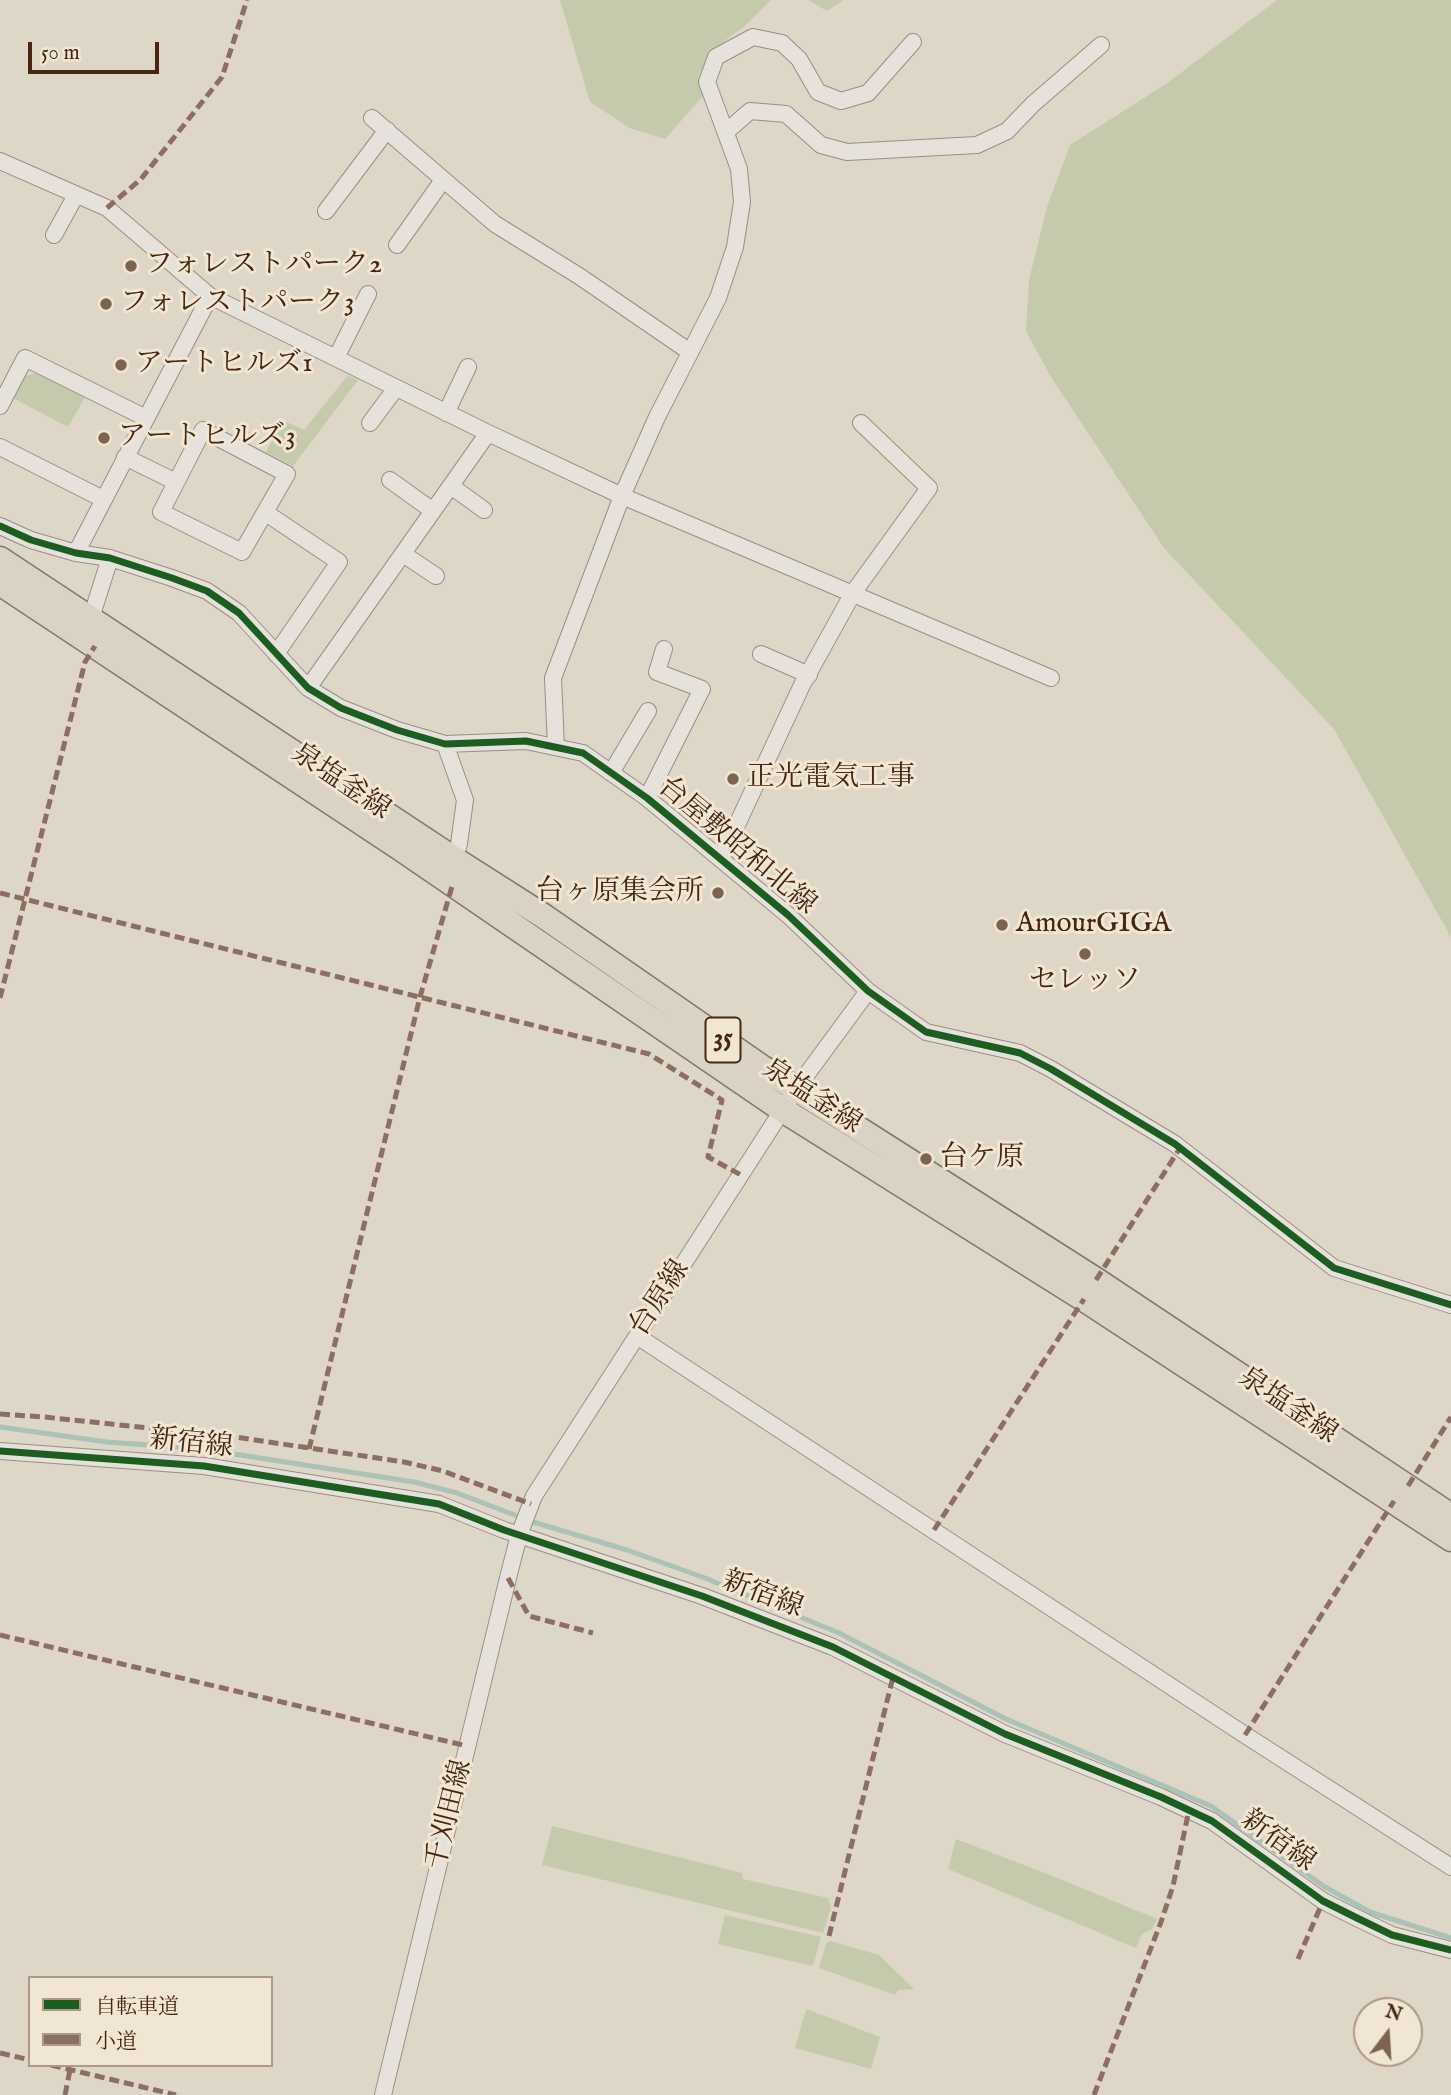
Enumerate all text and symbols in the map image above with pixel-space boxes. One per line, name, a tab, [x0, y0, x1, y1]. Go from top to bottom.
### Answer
scale bar	[32, 28, 163, 72]
text: 50 m	[41, 40, 80, 67]
place label: フォレストパーク2	[145, 249, 382, 283]
marker: フォレストパーク2	[123, 258, 139, 274]
place label: フォレストパーク3	[120, 287, 354, 321]
marker: フォレストパーク3	[98, 296, 114, 312]
place label: アートヒルズ1	[135, 348, 313, 382]
marker: アートヒルズ1	[113, 357, 129, 373]
place label: アートヒルズ3	[118, 421, 296, 455]
marker: アートヒルズ3	[96, 430, 112, 446]
street label: 泉塩釜線	[284, 738, 396, 828]
place label: 正光電気工事	[747, 762, 915, 796]
street label: 台屋敷昭和北線	[650, 771, 822, 923]
marker: 正光電気工事	[725, 771, 741, 787]
place label: 台ヶ原集会所	[536, 876, 704, 910]
marker: 台ヶ原集会所	[710, 885, 726, 901]
place label: AmourGIGA	[1016, 908, 1171, 942]
marker: AmourGIGA	[994, 917, 1010, 933]
marker: セレッソ	[1077, 946, 1093, 962]
place label: セレッソ	[1029, 965, 1141, 999]
road number: 35	[706, 1018, 740, 1063]
street label: 泉塩釜線	[755, 1053, 867, 1143]
place label: 台ケ原	[940, 1142, 1024, 1176]
marker: 台ケ原	[918, 1151, 934, 1167]
street label: 台原線	[624, 1255, 698, 1343]
street label: 泉塩釜線	[1231, 1362, 1343, 1452]
street label: 新宿線	[147, 1424, 235, 1466]
street label: 新宿線	[717, 1565, 807, 1627]
street label: 千刈田線	[421, 1757, 481, 1873]
street label: 新宿線	[1233, 1804, 1321, 1880]
legend	[28, 1976, 273, 2067]
text: 自転車道	[95, 1994, 179, 2021]
north arrow	[1353, 1997, 1423, 2067]
text: N	[1382, 2000, 1405, 2028]
text: 小道	[95, 2029, 137, 2056]

